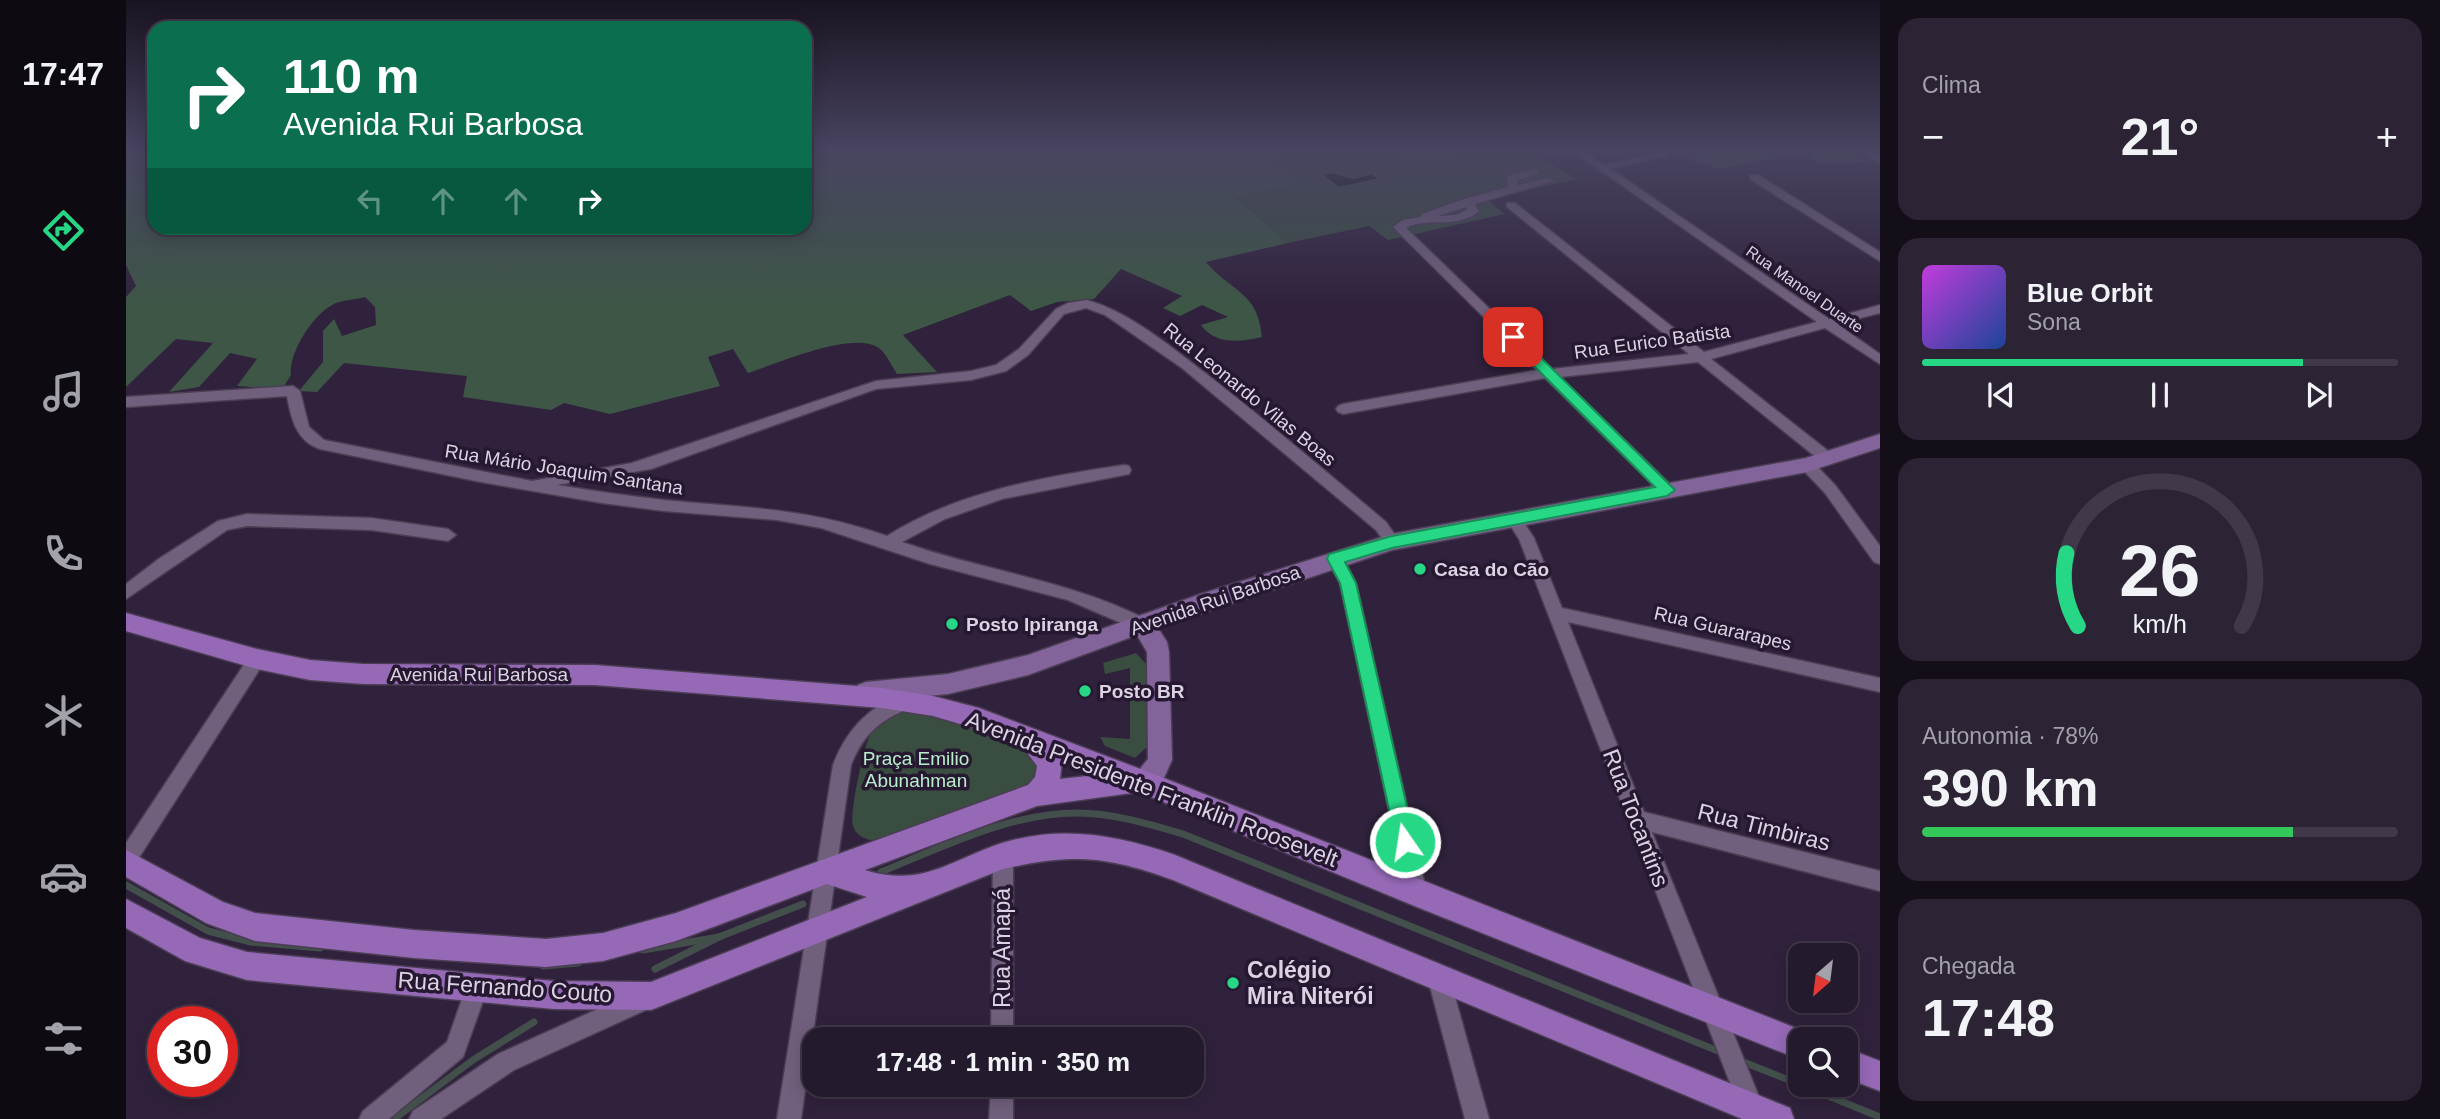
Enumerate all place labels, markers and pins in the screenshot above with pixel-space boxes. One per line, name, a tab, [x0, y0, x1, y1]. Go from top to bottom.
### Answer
pin	[1483, 307, 1543, 367]
place label: Casa do Cão	[1434, 559, 1549, 580]
marker: Casa do Cão	[1412, 561, 1428, 577]
place label: Posto Ipiranga	[966, 614, 1098, 635]
marker: Posto Ipiranga	[944, 616, 960, 632]
place label: Posto BR	[1099, 681, 1185, 702]
marker: Posto BR	[1077, 683, 1093, 699]
place label: Colégio Mira Niterói	[1247, 957, 1374, 1009]
marker: Colégio Mira Niterói	[1225, 975, 1241, 991]

